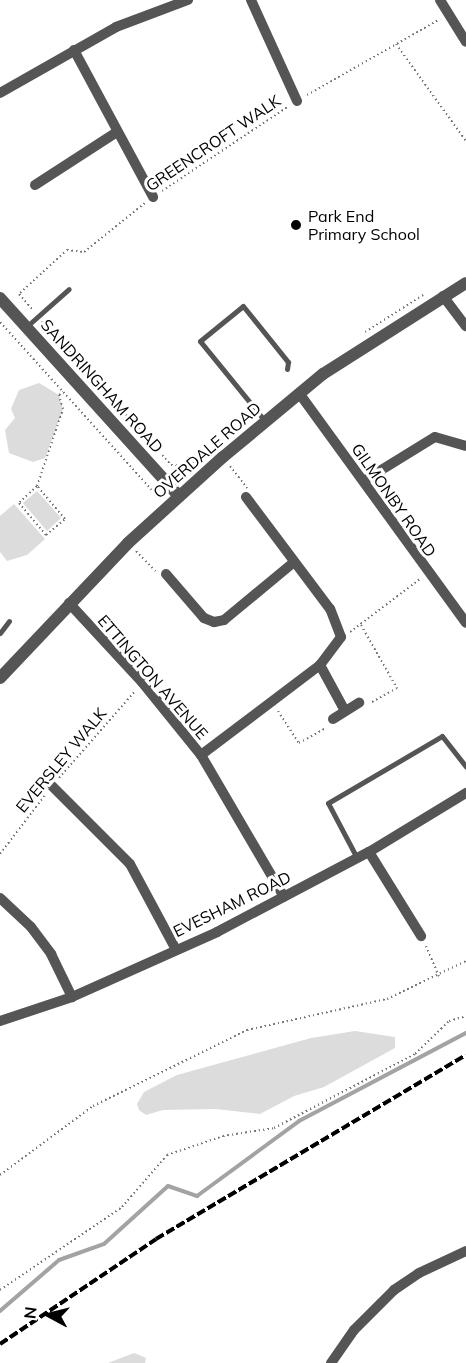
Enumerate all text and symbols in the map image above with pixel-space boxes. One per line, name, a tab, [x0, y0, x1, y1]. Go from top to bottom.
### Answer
street label: GREENCROFT WALK	[142, 91, 284, 195]
place label: Park End Primary School	[308, 206, 420, 244]
marker: Park End Primary School	[289, 218, 303, 232]
street label: SANDRINGHAM ROAD	[37, 315, 167, 457]
street label: OVERDALE ROAD	[149, 398, 265, 502]
street label: GILMONBY ROAD	[348, 440, 440, 560]
street label: ETTINGTON AVENUE	[94, 611, 212, 743]
street label: EVERSLEY WALK	[12, 704, 110, 816]
street label: EVESHAM ROAD	[170, 867, 294, 941]
north arrow	[18, 1285, 78, 1345]
text: N	[19, 1306, 41, 1320]

